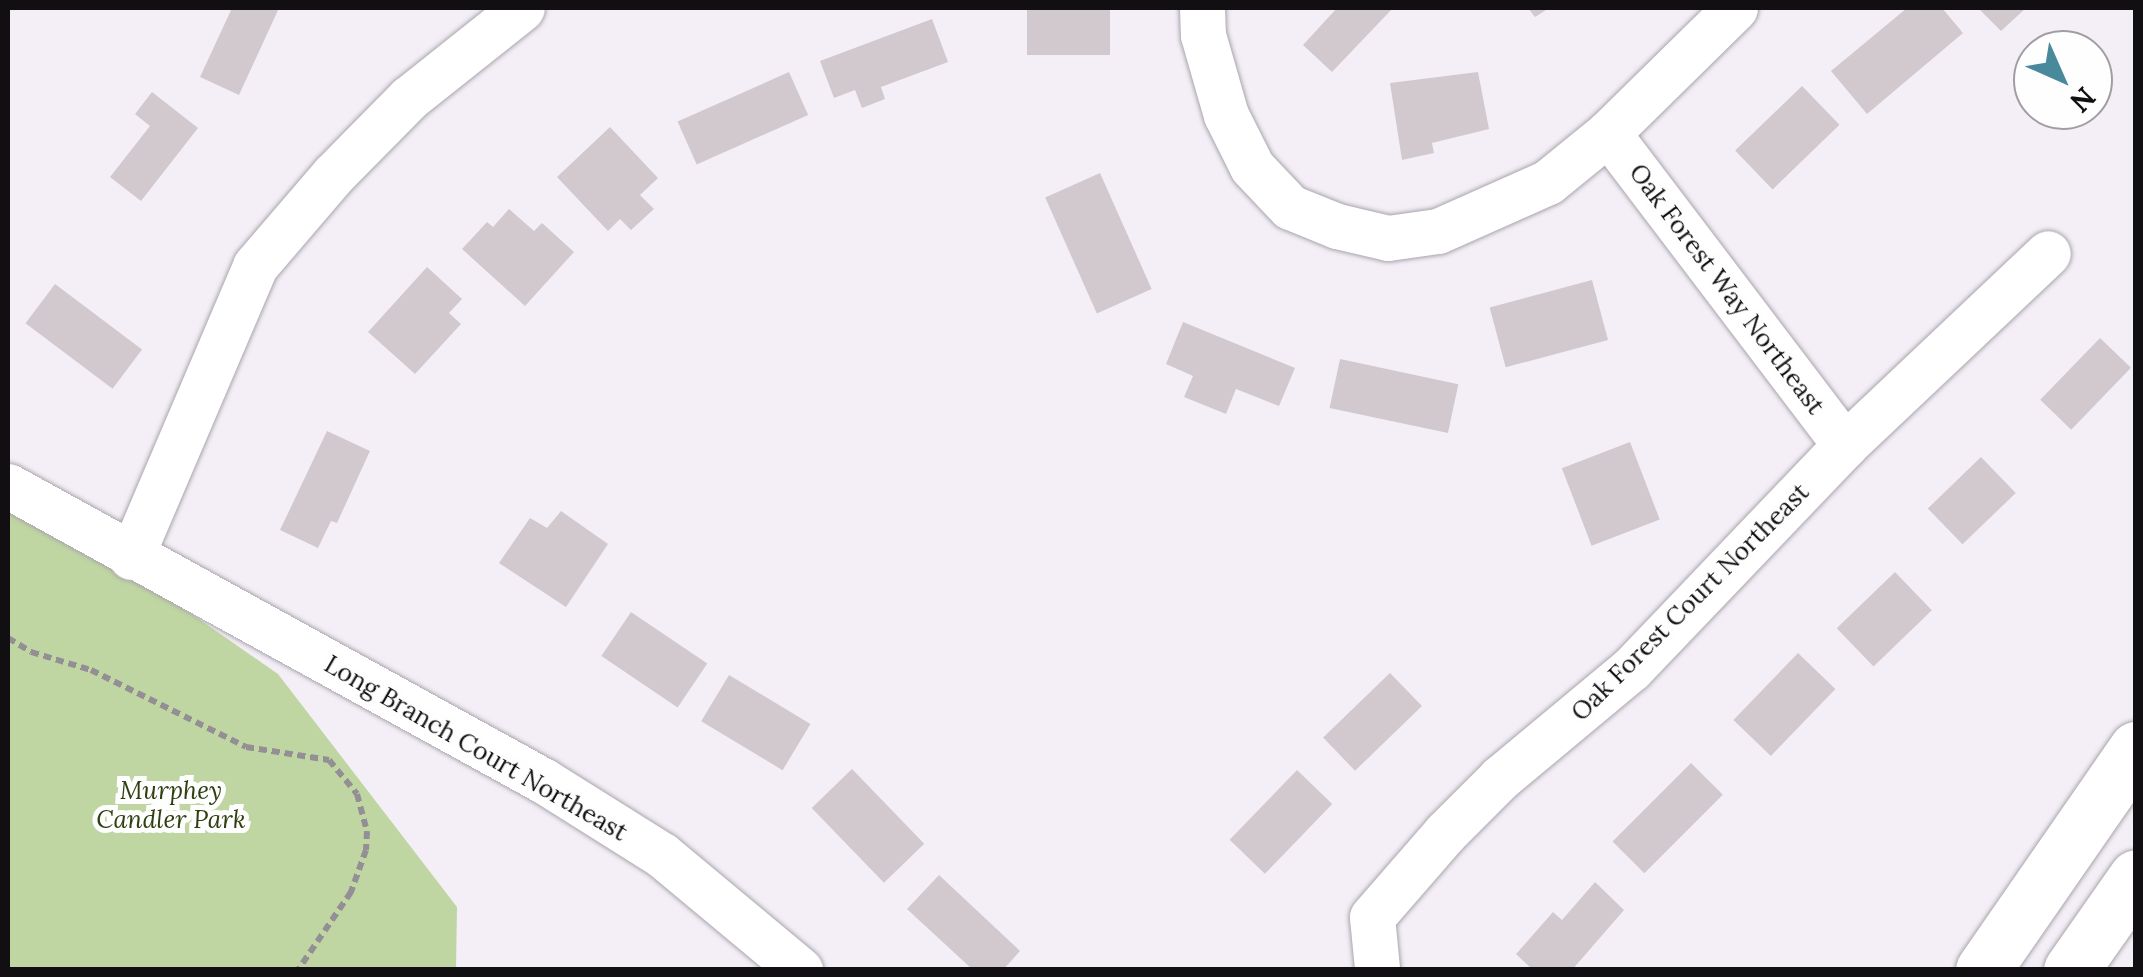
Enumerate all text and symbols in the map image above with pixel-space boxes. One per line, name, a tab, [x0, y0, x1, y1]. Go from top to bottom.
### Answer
north arrow	[2013, 30, 2113, 130]
text: N	[2062, 79, 2103, 120]
street label: Oak Forest Way Northeast	[1623, 158, 1831, 420]
street label: Oak Forest Court Northeast	[1565, 477, 1815, 727]
street label: Long Branch Court Northeast	[319, 649, 633, 847]
park label: Murphey Candler Park	[96, 776, 246, 835]

